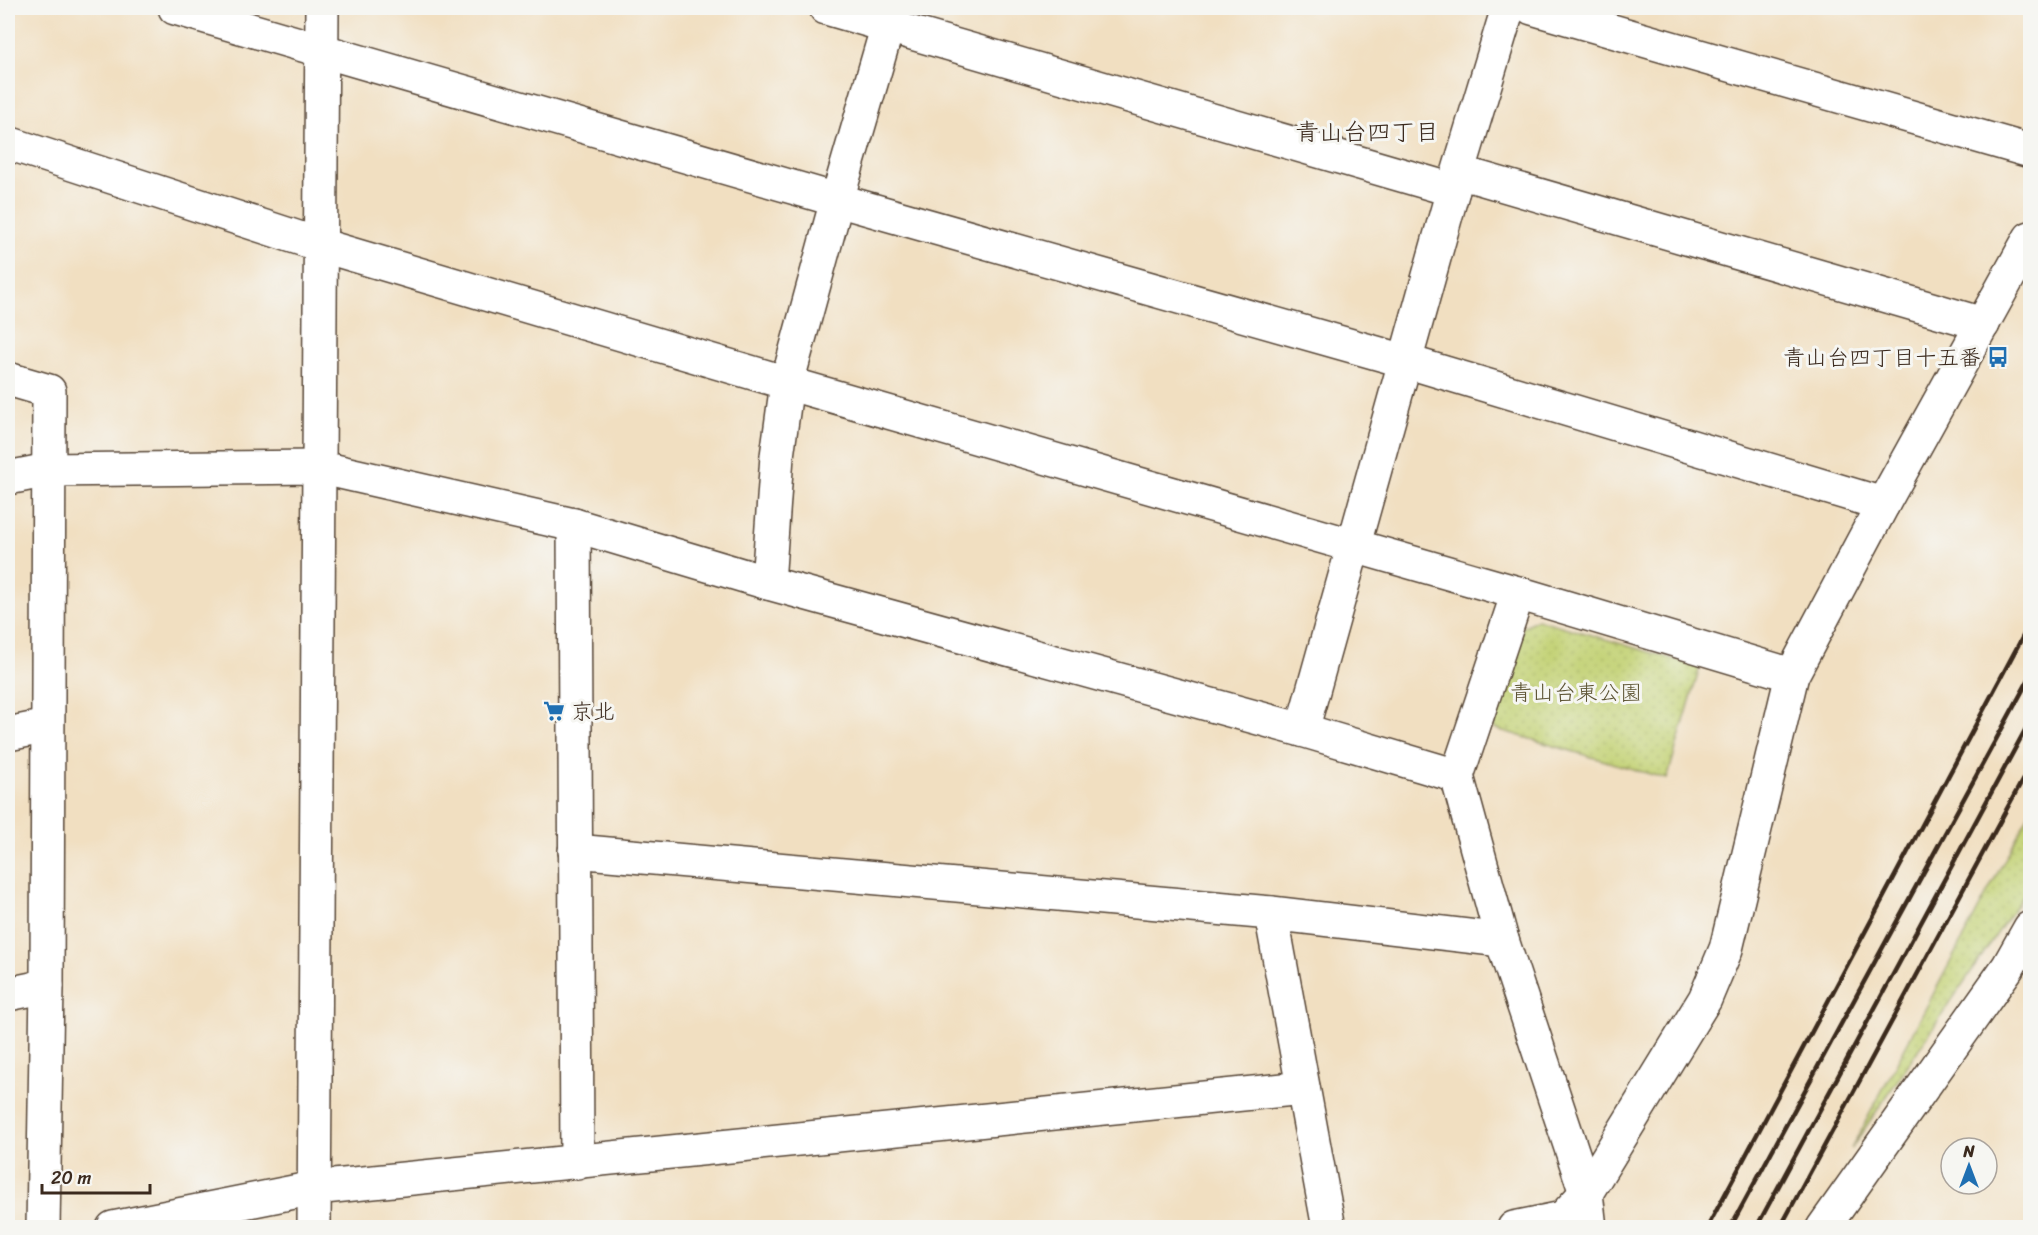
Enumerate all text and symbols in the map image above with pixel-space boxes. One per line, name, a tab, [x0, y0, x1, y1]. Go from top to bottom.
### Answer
district label: 青山台四丁目	[1295, 111, 1439, 153]
place label: 青山台四丁目十五番	[1783, 338, 1981, 377]
bus stop icon: 青山台四丁目十五番	[1986, 345, 2010, 369]
park label: 青山台東公園	[1510, 673, 1642, 712]
place label: 京北	[571, 692, 615, 731]
supermarket icon: 京北	[542, 699, 566, 723]
north arrow	[1939, 1136, 1999, 1196]
text: N	[1962, 1137, 1975, 1166]
scale bar	[42, 1157, 150, 1195]
text: 20 m	[51, 1162, 91, 1194]

